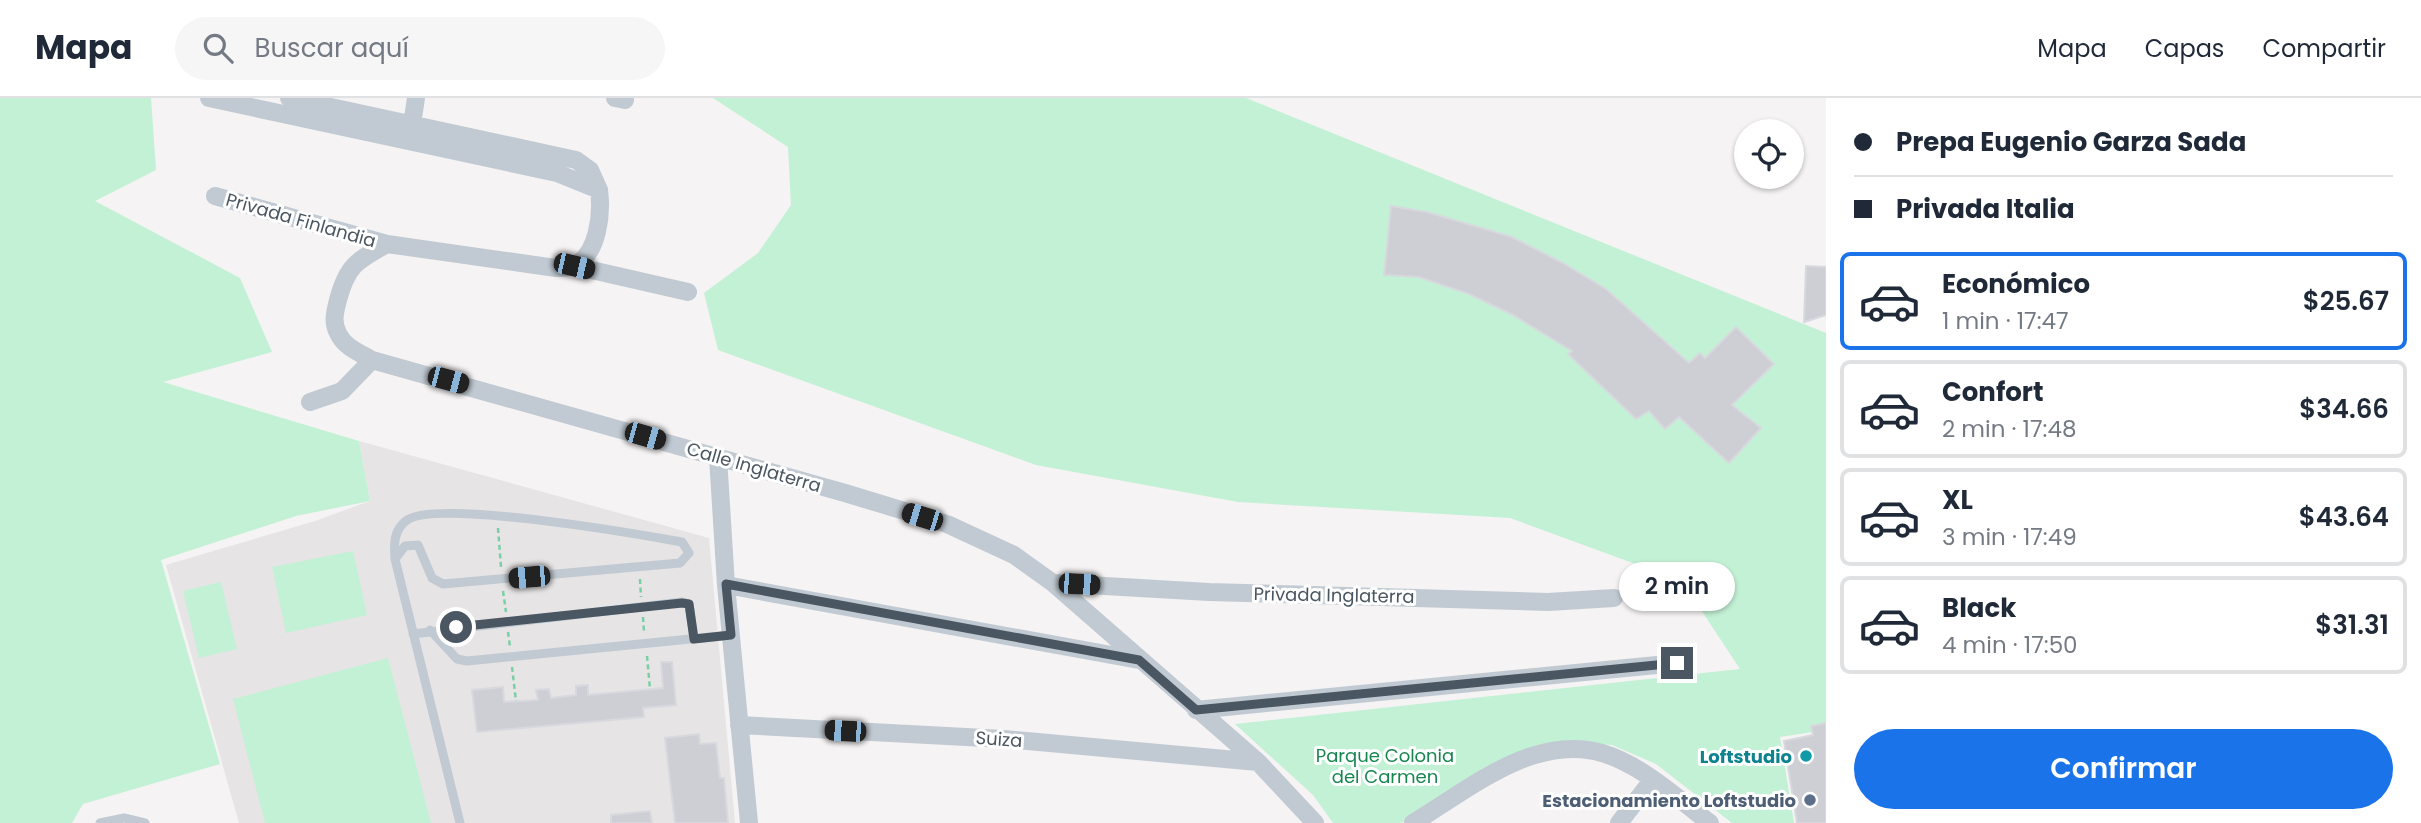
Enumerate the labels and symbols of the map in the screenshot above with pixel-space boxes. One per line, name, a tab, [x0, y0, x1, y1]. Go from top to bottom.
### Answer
street label: Privada Finlandia	[223, 187, 379, 253]
car	[552, 251, 597, 281]
car	[425, 364, 472, 396]
car	[622, 420, 669, 452]
street label: Calle Inglaterra	[684, 436, 824, 498]
car	[899, 501, 946, 533]
callout: 2 min	[1619, 561, 1735, 610]
car	[508, 565, 551, 589]
car	[1058, 572, 1101, 596]
street label: Privada Inglaterra	[1253, 581, 1415, 609]
route start	[440, 611, 472, 643]
route end	[1661, 647, 1693, 679]
car	[824, 719, 867, 743]
street label: Suiza	[975, 725, 1023, 753]
park label: Parque Colonia del Carmen	[1316, 743, 1454, 789]
place label: Loftstudio	[1700, 744, 1792, 769]
marker: Loftstudio	[1798, 748, 1814, 764]
place label: Estacionamiento Loftstudio	[1542, 788, 1796, 813]
marker: Estacionamiento Loftstudio	[1802, 792, 1818, 808]

